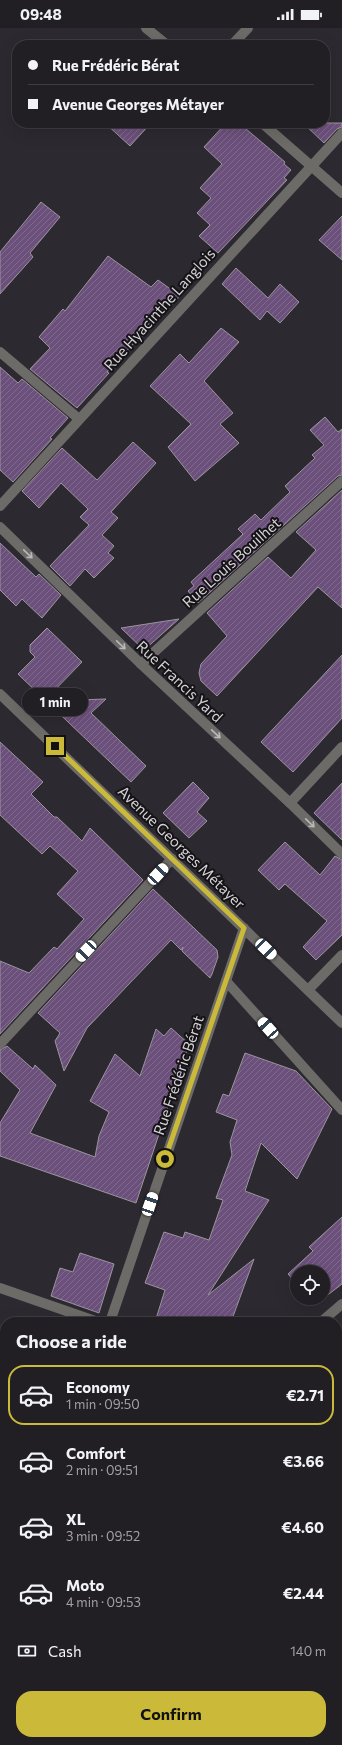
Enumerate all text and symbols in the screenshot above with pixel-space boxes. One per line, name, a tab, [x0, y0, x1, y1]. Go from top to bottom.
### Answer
text: 09:48	[20, 5, 62, 23]
text: Rue Frédéric Bérat	[52, 56, 179, 74]
text: Avenue Georges Métayer	[52, 95, 224, 113]
street label: Rue Hyacinthe Langlois	[100, 244, 219, 374]
street label: Rue Louis Bouilhet	[178, 513, 284, 611]
one-way arrow	[23, 549, 33, 559]
street label: Rue Francis Yard	[133, 636, 227, 726]
one-way arrow	[116, 640, 126, 650]
callout: 1 min	[22, 688, 88, 716]
text: 1 min	[40, 694, 70, 710]
one-way arrow	[210, 729, 220, 738]
route end	[46, 737, 64, 755]
street label: Avenue Georges Métayer	[115, 782, 249, 912]
one-way arrow	[305, 818, 315, 828]
car	[145, 861, 171, 887]
car	[253, 936, 279, 962]
car	[73, 938, 99, 964]
street label: Rue Frédéric Bérat	[149, 1013, 207, 1137]
car	[256, 1015, 280, 1041]
route start	[156, 1150, 174, 1168]
car	[140, 1191, 160, 1217]
map controls	[290, 1265, 330, 1305]
button: locate	[290, 1265, 330, 1305]
text: Choose a ride	[16, 1330, 127, 1352]
icon: car	[18, 1377, 54, 1413]
text: Economy	[66, 1378, 130, 1396]
text: €2.71	[286, 1386, 324, 1404]
text: 1 min · 09:50	[66, 1396, 140, 1412]
icon: car	[18, 1443, 54, 1479]
text: Comfort	[66, 1444, 126, 1462]
text: €3.66	[283, 1452, 324, 1470]
text: 2 min · 09:51	[66, 1462, 138, 1478]
icon: car	[18, 1509, 54, 1545]
text: XL	[66, 1510, 85, 1528]
text: €4.60	[281, 1518, 324, 1536]
text: 3 min · 09:52	[66, 1528, 140, 1544]
icon: car	[18, 1575, 54, 1611]
text: Moto	[66, 1576, 105, 1594]
text: €2.44	[283, 1584, 324, 1602]
text: 4 min · 09:53	[66, 1594, 141, 1610]
icon: cash	[16, 1640, 38, 1662]
text: Cash	[48, 1642, 82, 1660]
text: 140 m	[290, 1643, 326, 1659]
button: Confirm	[16, 1691, 326, 1737]

